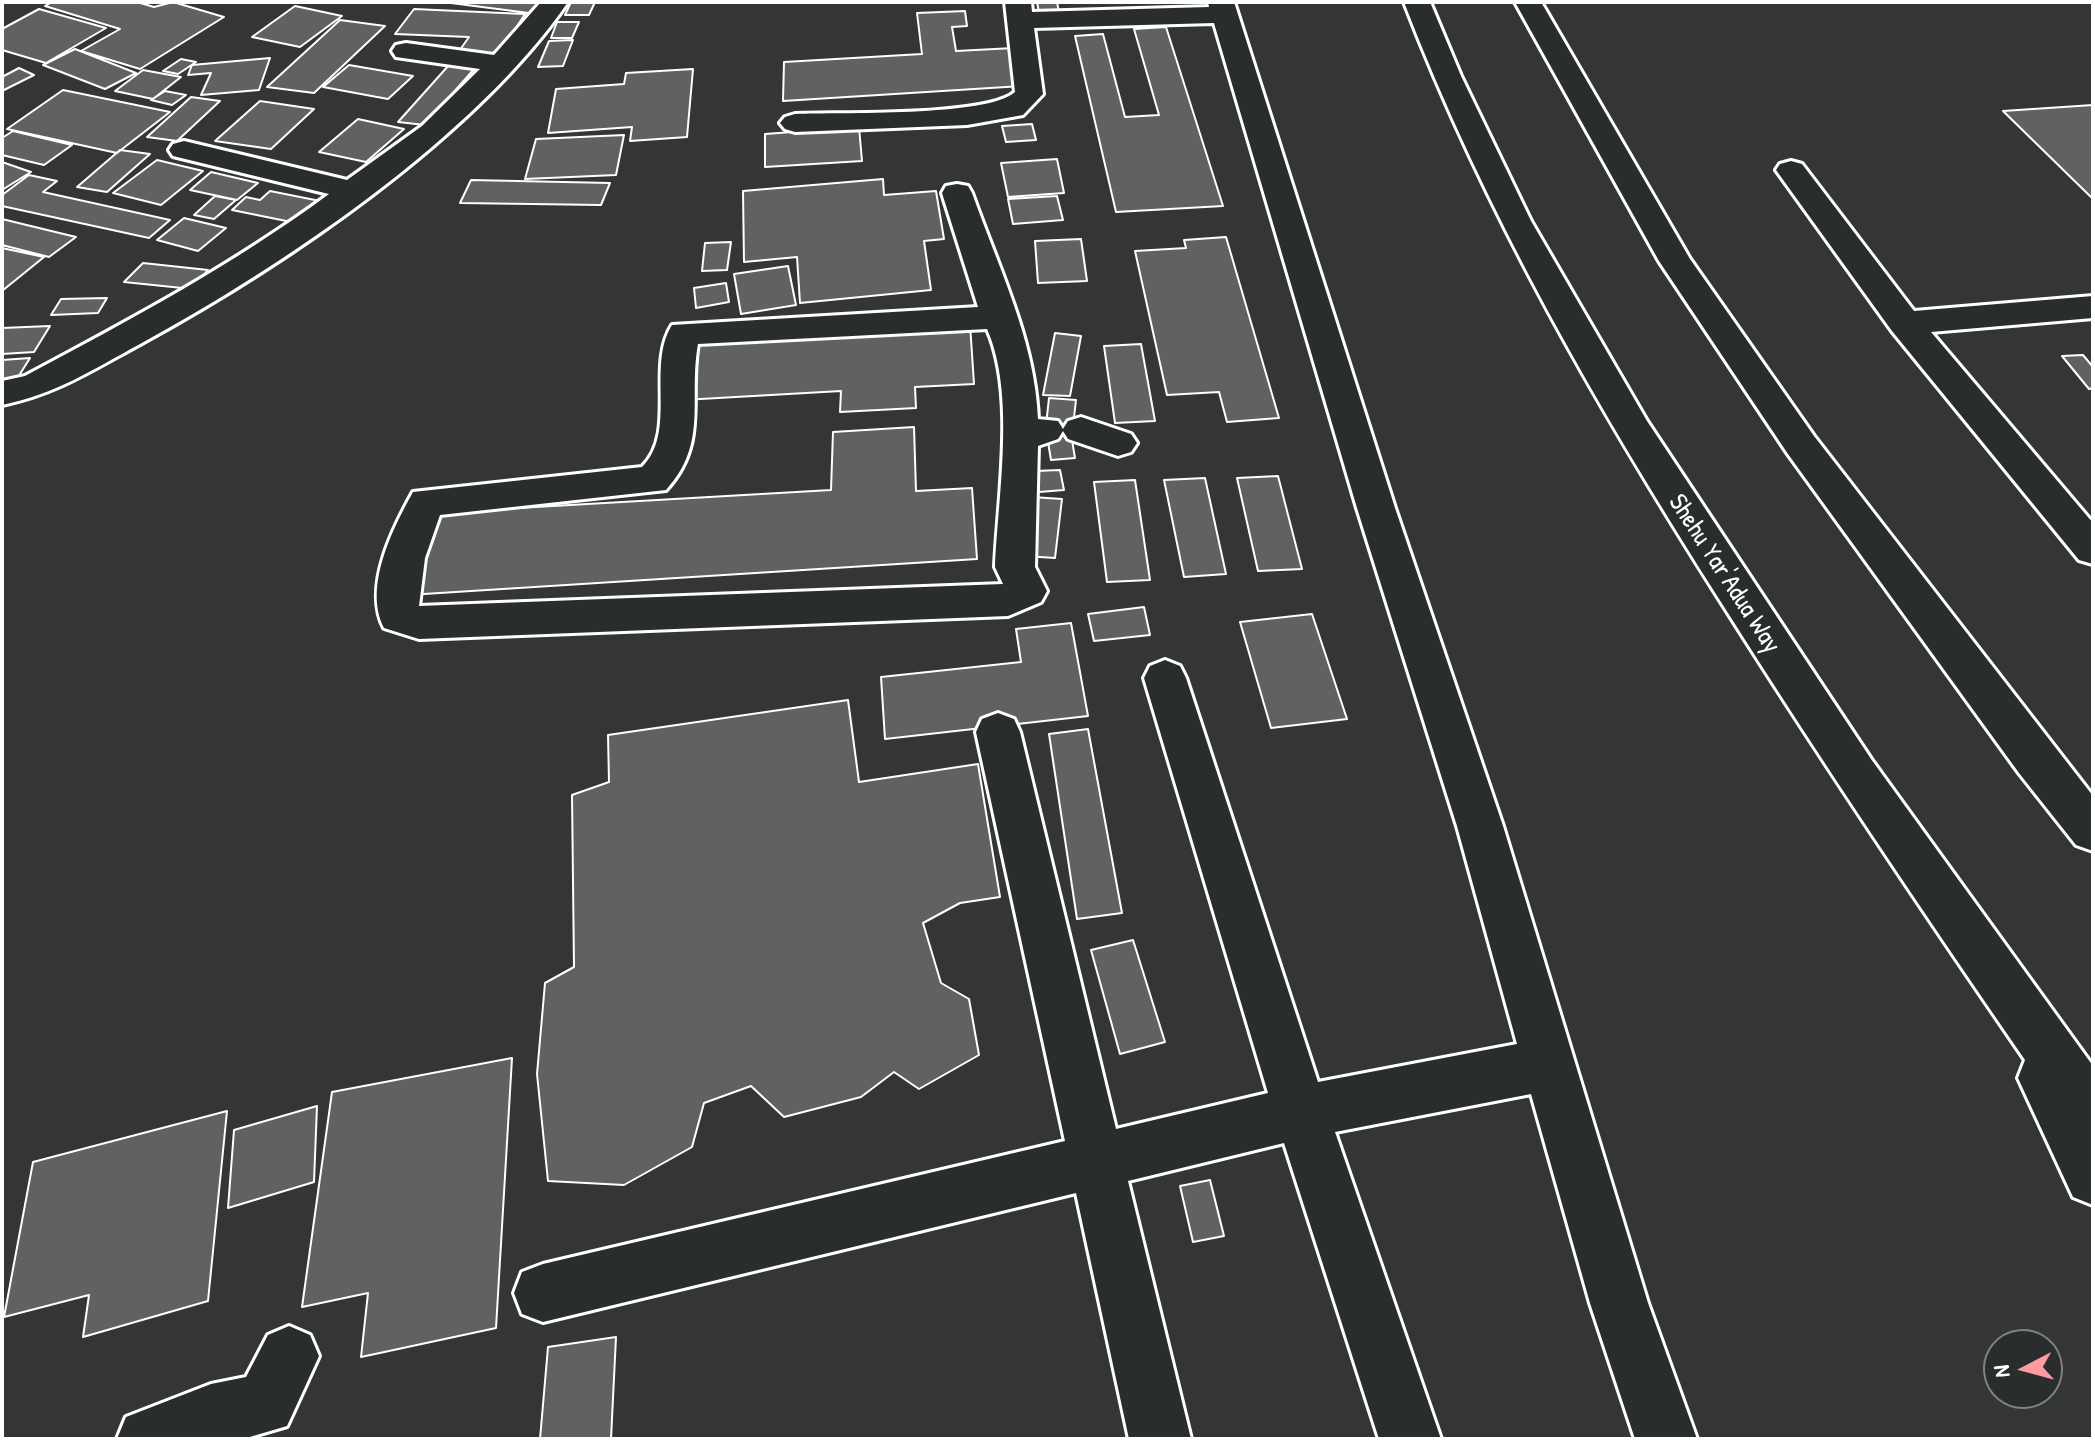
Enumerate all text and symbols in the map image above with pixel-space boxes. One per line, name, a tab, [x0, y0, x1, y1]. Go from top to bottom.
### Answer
street label: Shehu Yar'Adua Way	[1661, 489, 1787, 659]
north arrow	[1983, 1329, 2063, 1409]
text: N	[1986, 1364, 2017, 1379]

